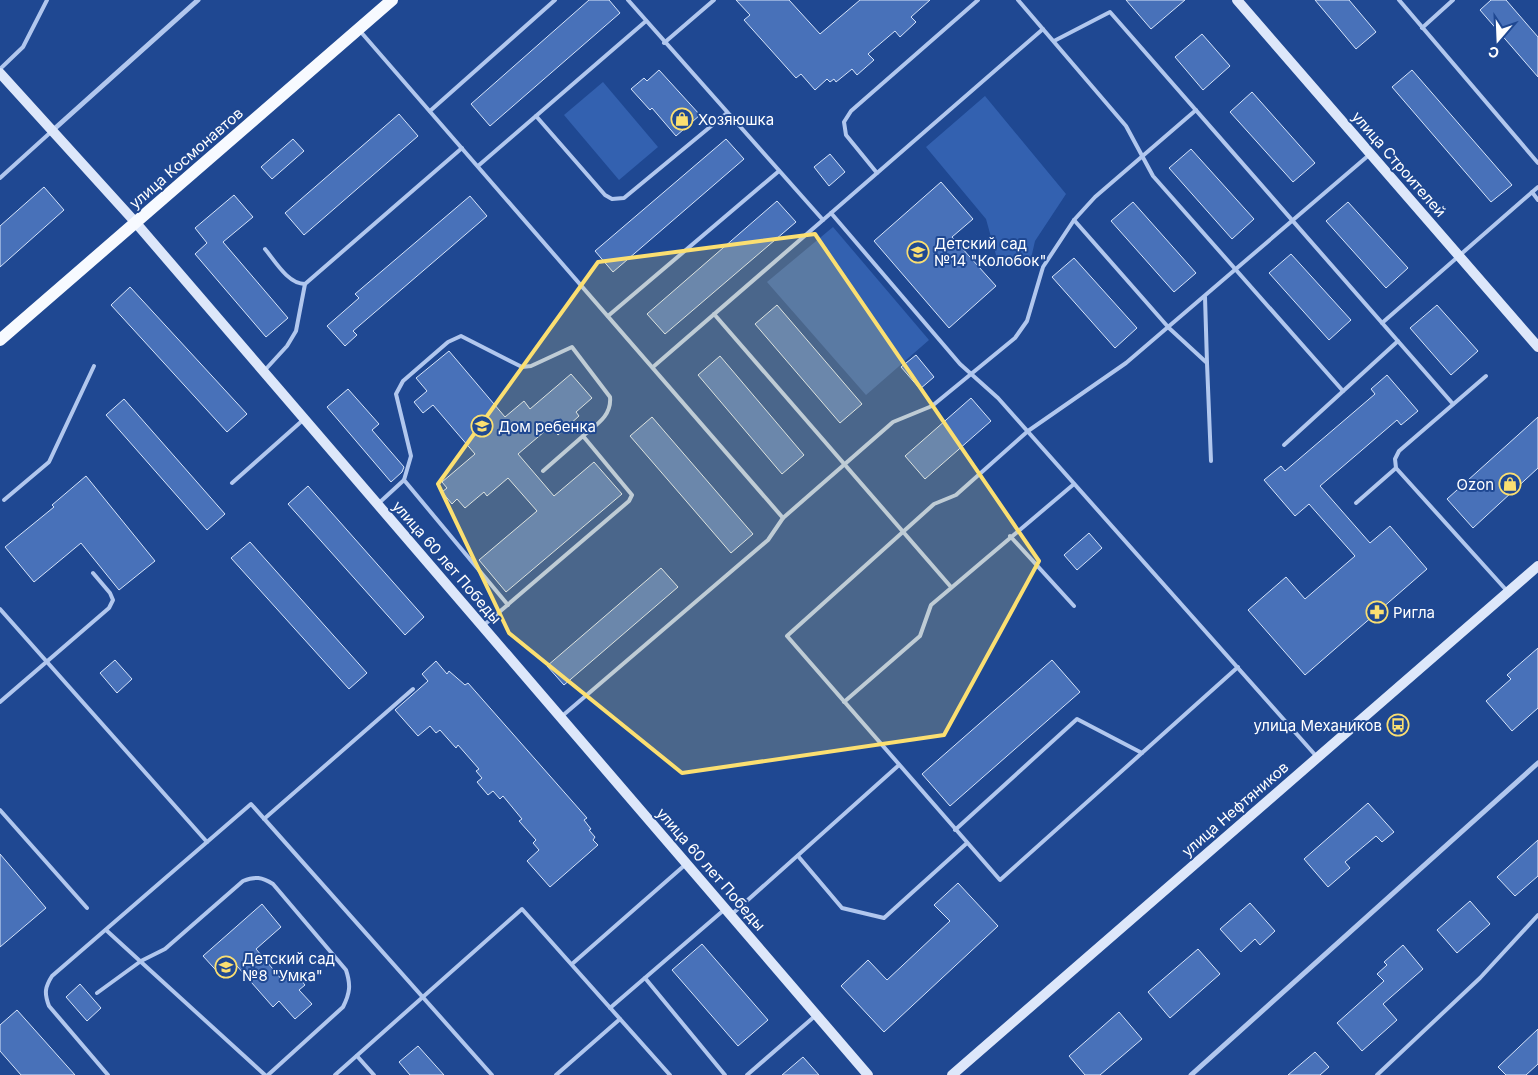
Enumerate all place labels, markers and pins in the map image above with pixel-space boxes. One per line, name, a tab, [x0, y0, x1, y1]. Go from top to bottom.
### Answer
shop icon: Хозяюшка	[670, 107, 694, 131]
place label: Хозяюшка	[698, 110, 774, 129]
place label: Детский сад №14 "Колобок"	[934, 234, 1046, 270]
school or university icon: Детский сад №14 "Колобок"	[906, 240, 930, 264]
school or university icon: Дом ребенка	[470, 414, 494, 438]
place label: Дом ребенка	[498, 417, 596, 436]
shop icon: Ozon	[1498, 472, 1522, 496]
place label: Ozon	[1457, 475, 1494, 494]
pharmacy icon: Ригла	[1365, 600, 1389, 624]
place label: Ригла	[1393, 603, 1435, 622]
bus stop icon: улица Механиков	[1386, 713, 1410, 737]
place label: улица Механиков	[1254, 716, 1382, 735]
place label: Детский сад №8 "Умка"	[242, 949, 335, 985]
school or university icon: Детский сад №8 "Умка"	[214, 955, 238, 979]

